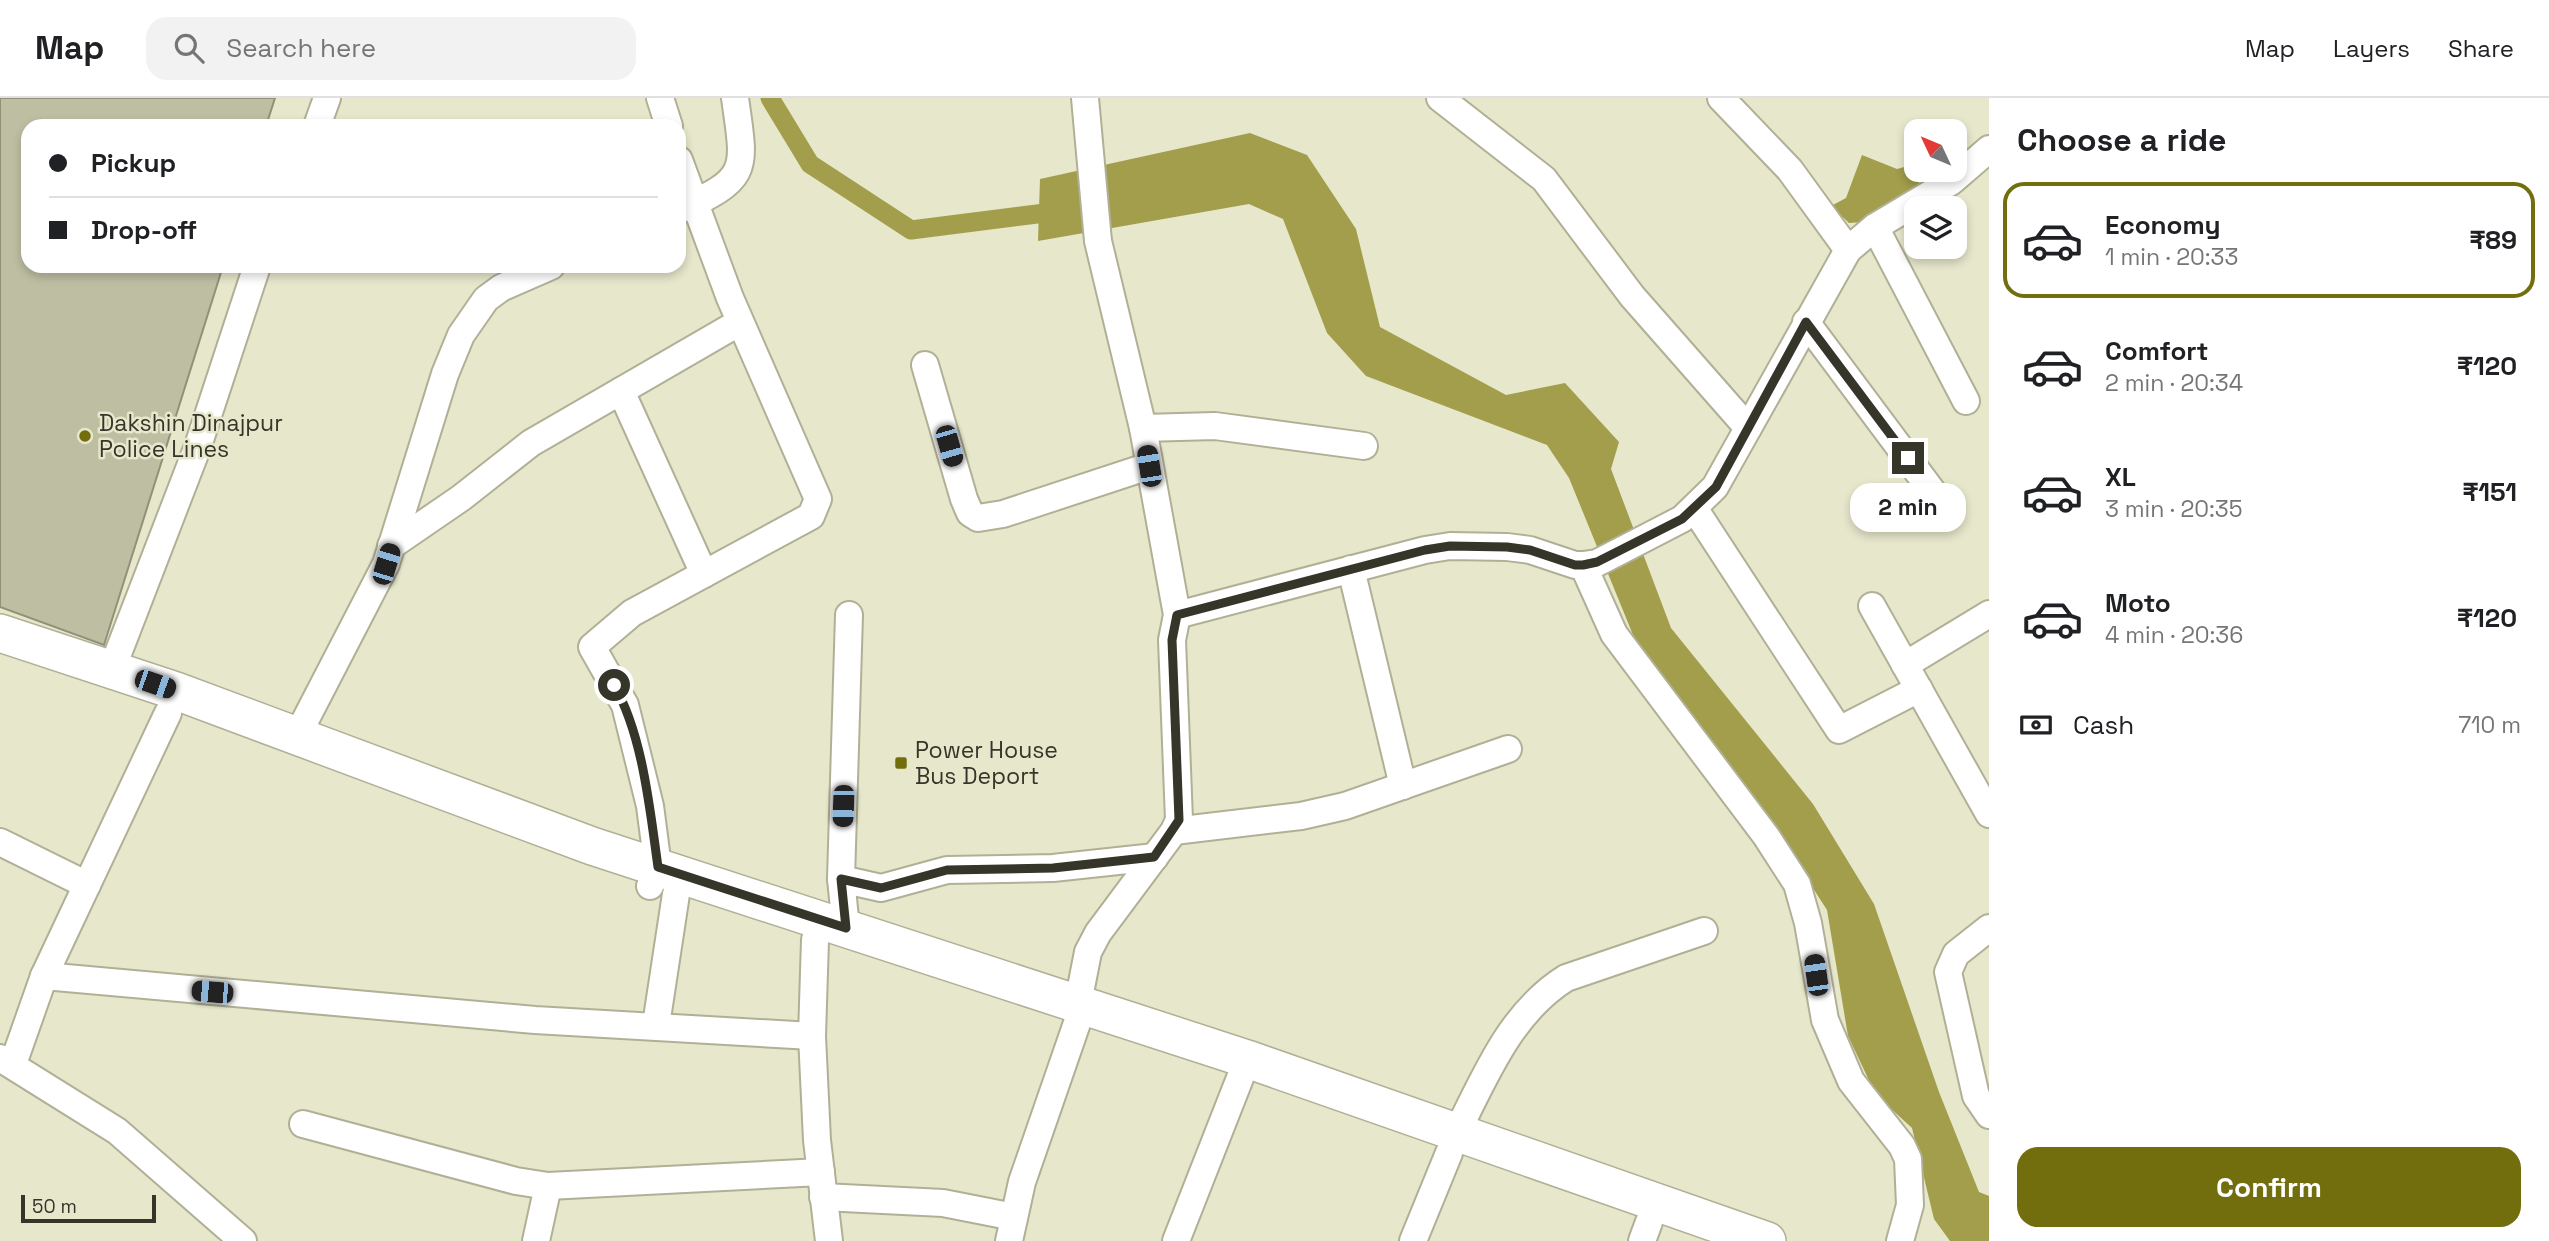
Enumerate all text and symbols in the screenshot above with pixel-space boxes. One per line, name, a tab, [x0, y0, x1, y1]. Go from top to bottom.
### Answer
search box	[146, 17, 636, 80]
text: Map	[35, 27, 104, 69]
icon: search	[170, 29, 208, 67]
text: Search here	[226, 31, 376, 65]
text: Map	[2245, 33, 2295, 64]
text: Layers	[2333, 33, 2410, 64]
text: Share	[2448, 33, 2514, 64]
north arrow	[1904, 119, 1967, 182]
map controls	[1904, 119, 1967, 259]
text: Choose a ride	[2017, 120, 2227, 160]
text: Pickup	[91, 146, 176, 180]
button: layers	[1904, 196, 1967, 259]
text: Economy	[2105, 208, 2221, 242]
icon: car	[2021, 209, 2084, 272]
text: Drop-off	[91, 213, 197, 247]
text: ₹89	[2469, 223, 2517, 257]
text: 1 min · 20:33	[2105, 242, 2238, 272]
text: Comfort	[2105, 334, 2208, 368]
icon: car	[2021, 335, 2084, 398]
text: ₹120	[2457, 349, 2517, 383]
text: 2 min · 20:34	[2105, 368, 2243, 398]
place label: Dakshin Dinajpur Police Lines	[99, 408, 283, 464]
car	[934, 423, 965, 469]
marker: Dakshin Dinajpur Police Lines	[77, 428, 93, 444]
route end	[1892, 442, 1924, 474]
car	[1136, 444, 1163, 488]
text: XL	[2105, 460, 2136, 494]
icon: car	[2021, 461, 2084, 524]
text: ₹151	[2462, 475, 2517, 509]
callout: 2 min	[1850, 482, 1966, 532]
text: 2 min	[1878, 492, 1938, 522]
text: 3 min · 20:35	[2105, 494, 2243, 524]
car	[370, 541, 403, 587]
text: Moto	[2105, 586, 2171, 620]
icon: car	[2021, 587, 2084, 650]
text: ₹120	[2457, 601, 2517, 635]
text: 4 min · 20:36	[2105, 620, 2243, 650]
car	[132, 667, 179, 701]
route start	[598, 669, 630, 701]
icon: cash	[2017, 706, 2055, 744]
text: Cash	[2073, 708, 2134, 742]
text: 710 m	[2458, 710, 2521, 740]
place label: Power House Bus Deport	[915, 735, 1058, 791]
marker: Power House Bus Deport	[893, 755, 909, 771]
car	[832, 785, 855, 827]
car	[1803, 953, 1830, 997]
car	[191, 980, 234, 1004]
button: Confirm	[2017, 1147, 2521, 1227]
scale bar	[21, 1192, 156, 1224]
text: 50 m	[32, 1194, 77, 1219]

